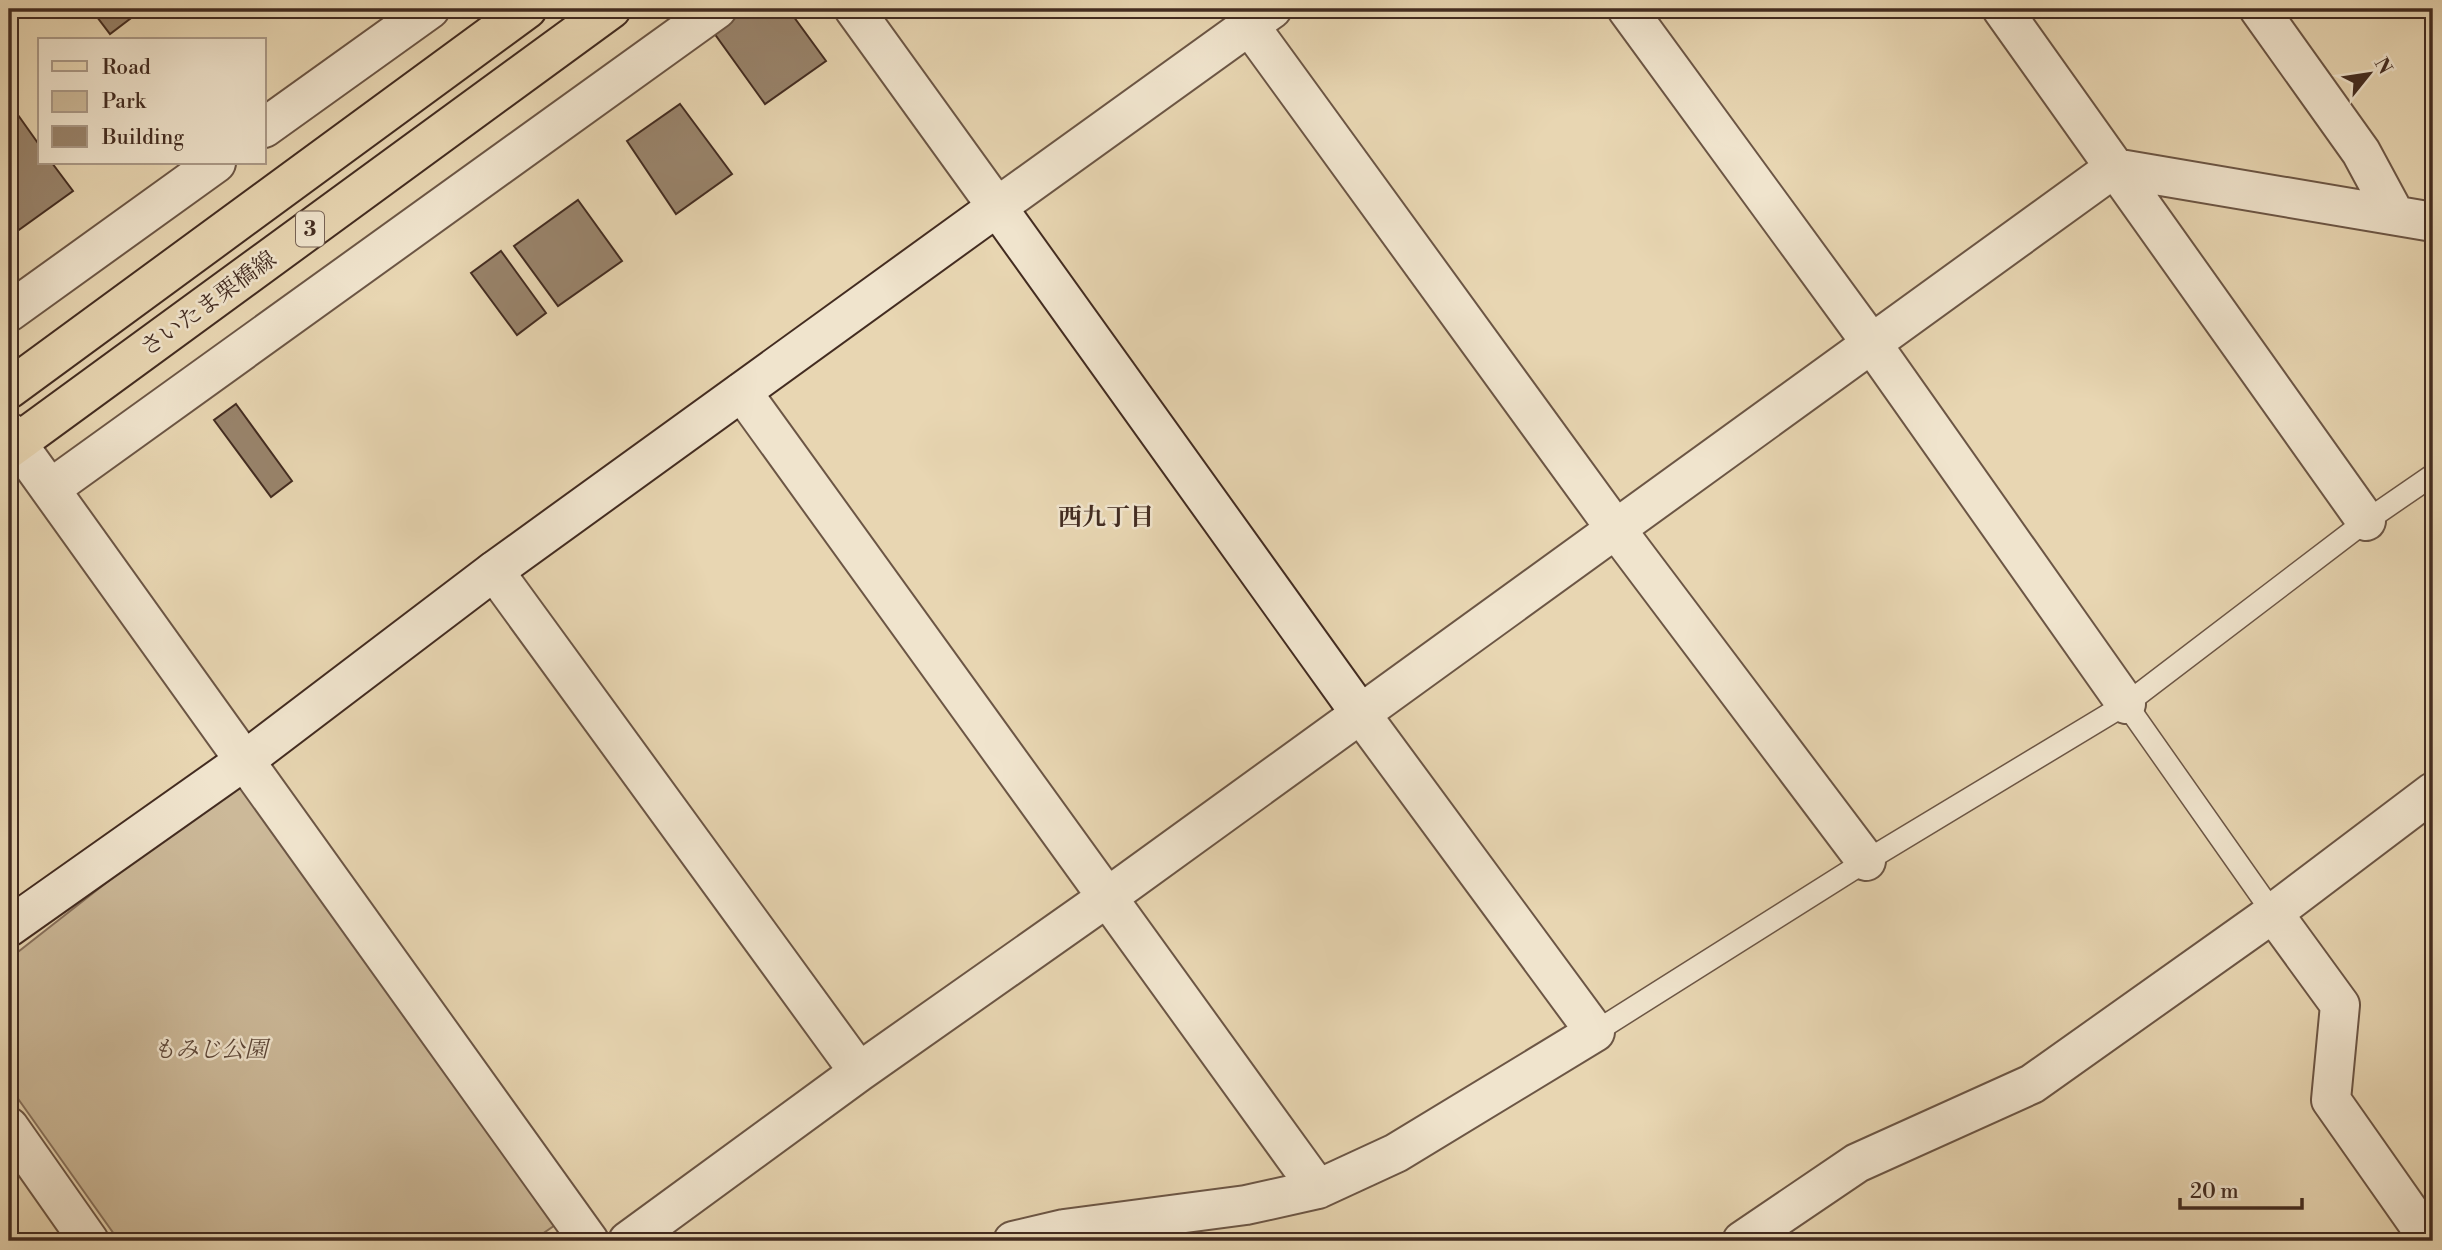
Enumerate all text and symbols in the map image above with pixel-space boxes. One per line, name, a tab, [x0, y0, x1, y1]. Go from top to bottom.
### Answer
legend	[38, 38, 266, 164]
north arrow	[2334, 38, 2404, 108]
text: N	[2369, 53, 2397, 79]
text: Road	[102, 55, 151, 81]
text: Park	[102, 89, 147, 115]
text: Building	[101, 125, 184, 151]
road number: 3	[296, 212, 324, 246]
street label: さいたま栗橋線	[135, 245, 282, 362]
district label: 西九丁目	[1058, 503, 1154, 533]
park label: もみじ公園	[153, 1036, 272, 1064]
scale bar	[2180, 1166, 2302, 1210]
text: 20 m	[2190, 1179, 2239, 1205]

